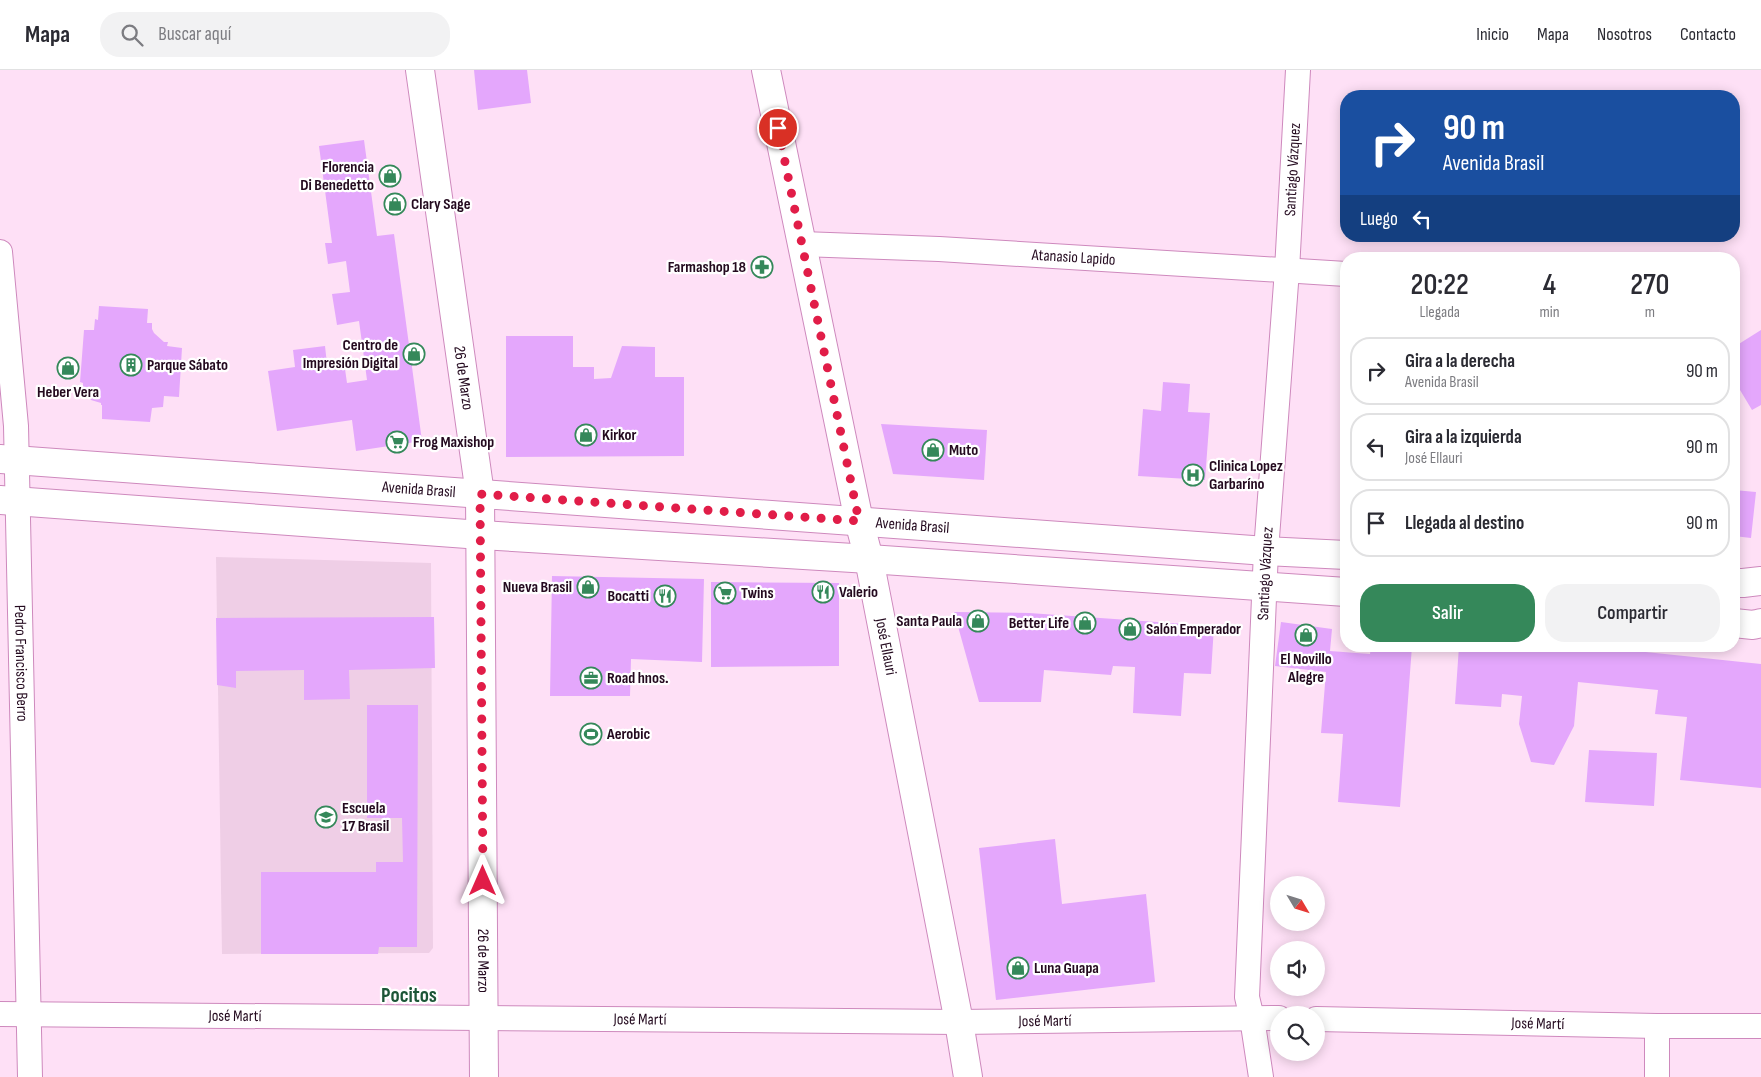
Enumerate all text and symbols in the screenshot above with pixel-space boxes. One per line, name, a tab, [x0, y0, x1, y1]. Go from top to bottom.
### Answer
search box	[100, 12, 450, 57]
text: Mapa	[25, 20, 70, 49]
icon: search	[118, 21, 146, 49]
text: Buscar aquí	[158, 23, 231, 46]
text: Inicio	[1476, 24, 1509, 45]
text: Mapa	[1537, 24, 1569, 45]
text: Nosotros	[1597, 24, 1652, 45]
text: Contacto	[1680, 24, 1736, 45]
pin	[757, 107, 799, 149]
text: 90 m	[1443, 107, 1505, 150]
icon: right	[1360, 110, 1425, 175]
icon: arrive	[764, 114, 792, 142]
street label: Santiago Vázquez	[1280, 122, 1305, 217]
text: Avenida Brasil	[1443, 150, 1544, 177]
place label: Florencia Di Benedetto	[300, 158, 374, 195]
shop icon: Florencia Di Benedetto	[378, 164, 402, 188]
shop icon: Clary Sage	[383, 192, 407, 216]
place label: Clary Sage	[411, 195, 471, 214]
icon: left	[1408, 205, 1436, 233]
text: Luego	[1360, 208, 1398, 231]
street label: Atanasio Lapido	[1030, 245, 1116, 269]
pharmacy icon: Farmashop 18	[750, 255, 774, 279]
place label: Farmashop 18	[668, 258, 746, 277]
text: 20:22	[1411, 267, 1469, 303]
text: 4	[1543, 267, 1556, 303]
text: 270	[1630, 267, 1669, 303]
text: Llegada	[1419, 303, 1460, 322]
text: min	[1539, 303, 1560, 322]
text: m	[1645, 303, 1655, 322]
place label: Centro de Impresión Digital	[303, 336, 398, 373]
shop icon: Centro de Impresión Digital	[402, 342, 426, 366]
street label: 26 de Marzo	[450, 345, 477, 411]
text: Gira a la derecha	[1405, 350, 1515, 373]
building icon: Parque Sábato	[119, 353, 143, 377]
shop icon: Heber Vera	[56, 356, 80, 380]
place label: Parque Sábato	[147, 356, 228, 375]
icon: right	[1362, 357, 1390, 385]
text: 90 m	[1686, 360, 1718, 383]
text: Avenida Brasil	[1405, 373, 1479, 392]
place label: Heber Vera	[37, 383, 99, 402]
shop icon: Kirkor	[574, 423, 598, 447]
place label: Kirkor	[602, 426, 637, 445]
text: Gira a la izquierda	[1405, 426, 1522, 449]
supermarket icon: Frog Maxishop	[385, 430, 409, 454]
place label: Frog Maxishop	[413, 433, 494, 452]
icon: left	[1362, 433, 1390, 461]
text: 90 m	[1686, 436, 1718, 459]
shop icon: Muto	[921, 438, 945, 462]
place label: Muto	[949, 441, 978, 460]
text: José Ellauri	[1405, 449, 1463, 468]
place label: Clinica Lopez Garbaríno	[1209, 457, 1283, 494]
hospital icon: Clinica Lopez Garbaríno	[1181, 463, 1205, 487]
street label: Avenida Brasil	[380, 477, 456, 502]
icon: arrive	[1362, 509, 1390, 537]
text: Llegada al destino	[1405, 512, 1524, 535]
text: 90 m	[1686, 512, 1718, 535]
street label: Avenida Brasil	[874, 513, 950, 537]
street label: Santiago Vázquez	[1254, 526, 1277, 621]
shop icon: Nueva Brasil	[576, 575, 600, 599]
place label: Nueva Brasil	[503, 578, 572, 597]
restaurant icon: Valerio	[811, 580, 835, 604]
supermarket icon: Twins	[713, 581, 737, 605]
place label: Valerio	[839, 583, 878, 602]
restaurant icon: Bocatti	[653, 584, 677, 608]
place label: Twins	[741, 584, 774, 603]
button: Salir	[1360, 584, 1535, 642]
button: Compartir	[1545, 584, 1720, 642]
place label: Bocatti	[607, 587, 649, 606]
street label: Pedro Francisco Berro	[10, 605, 32, 722]
shop icon: Santa Paula	[966, 609, 990, 633]
shop icon: Better Life	[1073, 611, 1097, 635]
place label: Santa Paula	[896, 612, 962, 631]
place label: Better Life	[1009, 614, 1069, 633]
street label: José Ellauri	[871, 615, 901, 677]
shop icon: Salón Emperador	[1118, 617, 1142, 641]
place label: Salón Emperador	[1146, 620, 1241, 639]
shop icon: El Novillo Alegre	[1294, 623, 1318, 647]
place label: El Novillo Alegre	[1280, 650, 1332, 687]
office icon: Road hnos.	[579, 666, 603, 690]
place label: Road hnos.	[607, 669, 669, 688]
sports icon: Aerobic	[579, 722, 603, 746]
place label: Aerobic	[606, 725, 651, 744]
place label: Escuela 17 Brasil	[342, 799, 389, 836]
school or university icon: Escuela 17 Brasil	[314, 805, 338, 829]
position arrow	[456, 854, 508, 906]
north arrow	[1270, 876, 1325, 931]
map controls	[1270, 876, 1325, 1061]
street label: 26 de Marzo	[473, 929, 493, 993]
button: sound	[1270, 941, 1325, 996]
shop icon: Luna Guapa	[1006, 956, 1030, 980]
place label: Luna Guapa	[1034, 959, 1099, 978]
district label: Pocitos	[381, 983, 437, 1008]
street label: José Martí	[207, 1006, 262, 1026]
button: search	[1270, 1006, 1325, 1061]
street label: José Martí	[612, 1010, 667, 1029]
street label: José Martí	[1017, 1011, 1072, 1031]
street label: José Martí	[1510, 1013, 1565, 1034]

